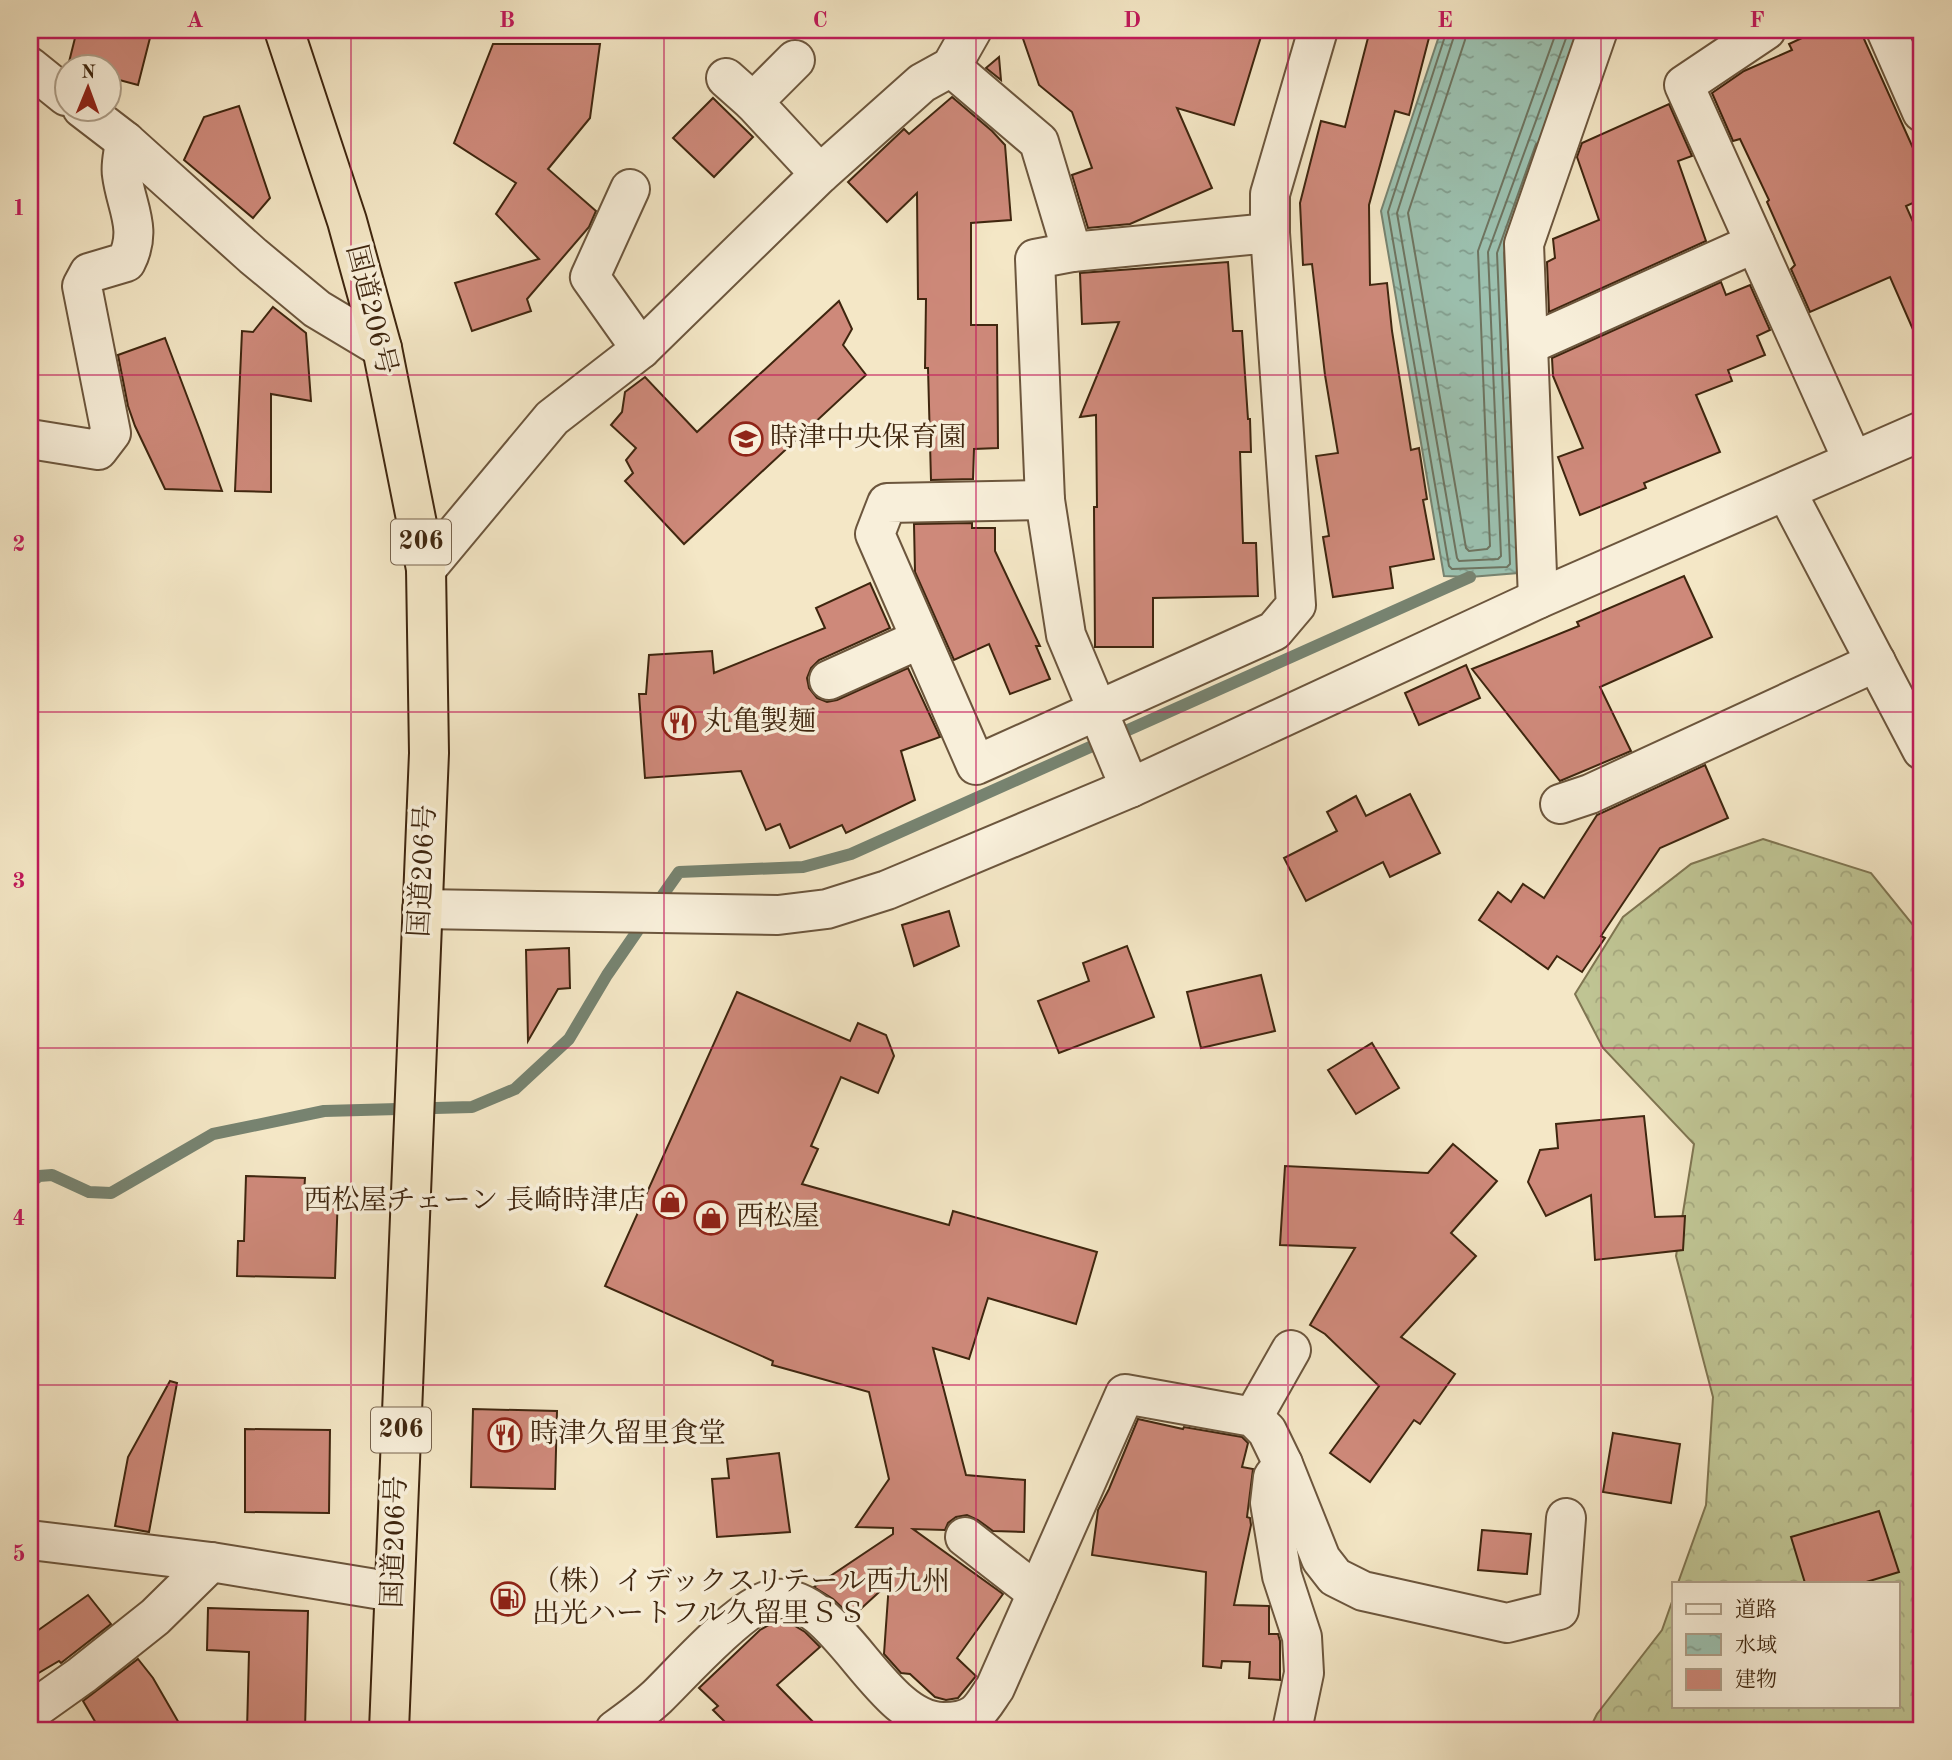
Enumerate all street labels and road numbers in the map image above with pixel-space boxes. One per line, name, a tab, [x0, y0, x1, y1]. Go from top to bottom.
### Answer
street label: 国道206号	[340, 241, 403, 378]
road number: 206	[391, 520, 451, 564]
street label: 国道206号	[404, 804, 441, 938]
road number: 206	[371, 1408, 431, 1452]
street label: 国道206号	[377, 1475, 412, 1609]

